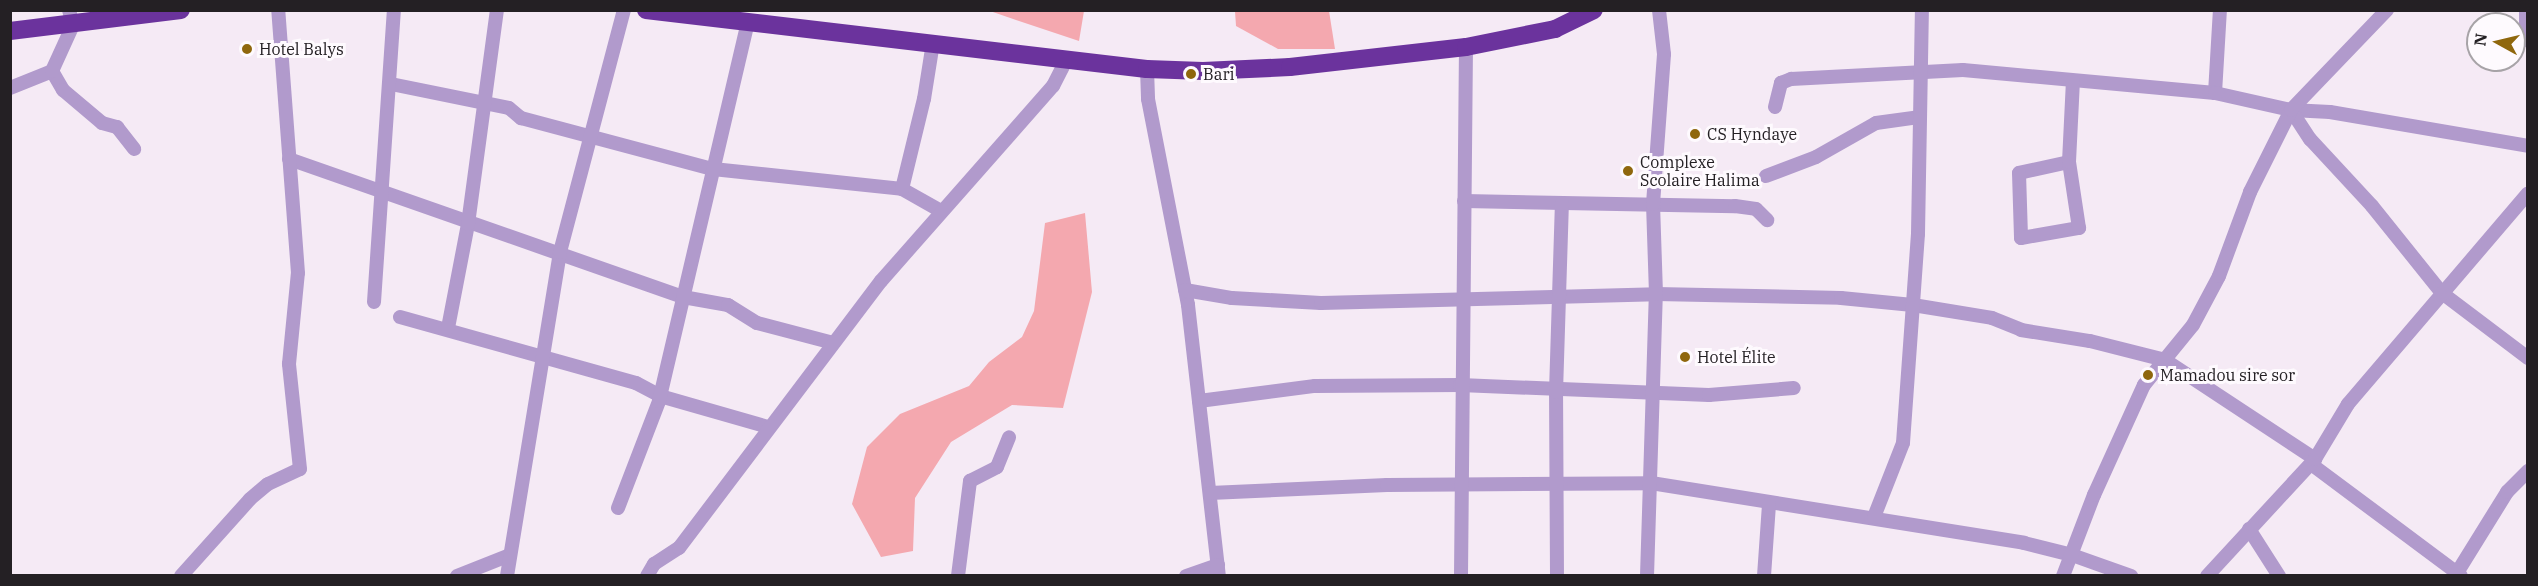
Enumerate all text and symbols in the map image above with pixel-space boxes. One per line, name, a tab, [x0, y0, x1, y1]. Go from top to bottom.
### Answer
north arrow	[2466, 12, 2526, 72]
text: N	[2469, 32, 2491, 47]
place label: Hotel Balys	[259, 39, 344, 59]
marker: Hotel Balys	[240, 42, 254, 56]
place label: Bari	[1203, 64, 1235, 84]
marker: Bari	[1184, 67, 1198, 81]
place label: CS Hyndaye	[1707, 124, 1797, 144]
marker: CS Hyndaye	[1688, 127, 1702, 141]
place label: Complexe Scolaire Halima	[1640, 152, 1760, 190]
marker: Complexe Scolaire Halima	[1621, 164, 1635, 178]
place label: Hotel Élite	[1697, 347, 1776, 367]
marker: Hotel Élite	[1678, 350, 1692, 364]
place label: Mamadou sire sor	[2160, 365, 2295, 385]
marker: Mamadou sire sor	[2141, 368, 2155, 382]

